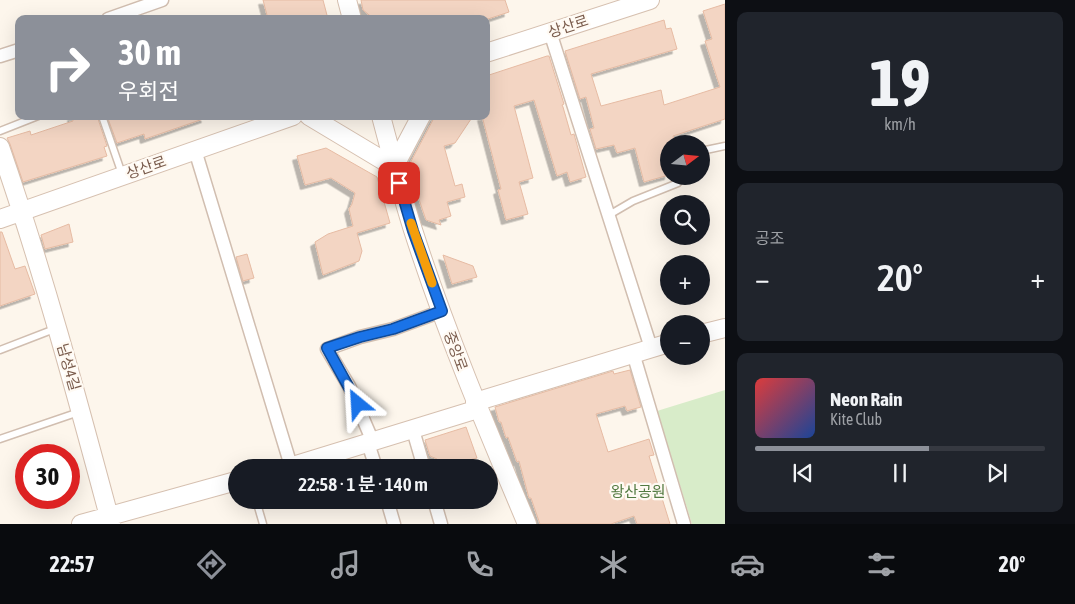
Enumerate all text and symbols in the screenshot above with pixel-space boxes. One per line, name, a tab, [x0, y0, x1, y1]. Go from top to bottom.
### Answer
street label: 상산로	[546, 12, 590, 40]
text: 30 m	[118, 32, 181, 72]
icon: right	[35, 35, 100, 100]
text: 19	[869, 45, 931, 120]
text: 우회전	[118, 78, 179, 104]
text: km/h	[884, 115, 916, 133]
north arrow	[660, 135, 710, 185]
map controls	[660, 135, 710, 365]
street label: 상산로	[124, 152, 168, 182]
pin	[378, 162, 420, 204]
icon: arrive	[385, 169, 413, 197]
button: search	[660, 195, 710, 245]
text: 공조	[755, 229, 784, 247]
button: +	[660, 255, 710, 305]
text: 20°	[877, 256, 923, 299]
text: −	[755, 262, 770, 294]
text: +	[1030, 262, 1045, 294]
button: −	[660, 315, 710, 365]
street label: 중앙로	[441, 329, 471, 373]
street label: 남성4길	[54, 341, 84, 393]
position arrow	[331, 377, 383, 429]
text: Neon Rain	[830, 388, 902, 410]
text: Kite Club	[830, 410, 882, 428]
speed limit sign: 30	[15, 444, 80, 509]
icon: previous	[789, 459, 817, 487]
icon: pause	[886, 459, 914, 487]
icon: next	[983, 459, 1011, 487]
text: 22:58 · 1 분 · 140 m	[298, 473, 428, 495]
park label: 왕산공원	[610, 483, 666, 500]
icon: directions	[194, 547, 229, 582]
icon: music	[328, 547, 363, 582]
icon: phone	[462, 547, 497, 582]
icon: climate	[596, 547, 631, 582]
icon: car	[730, 547, 765, 582]
icon: filters	[864, 547, 899, 582]
text: 22:57	[50, 551, 95, 577]
text: 20°	[999, 551, 1025, 577]

